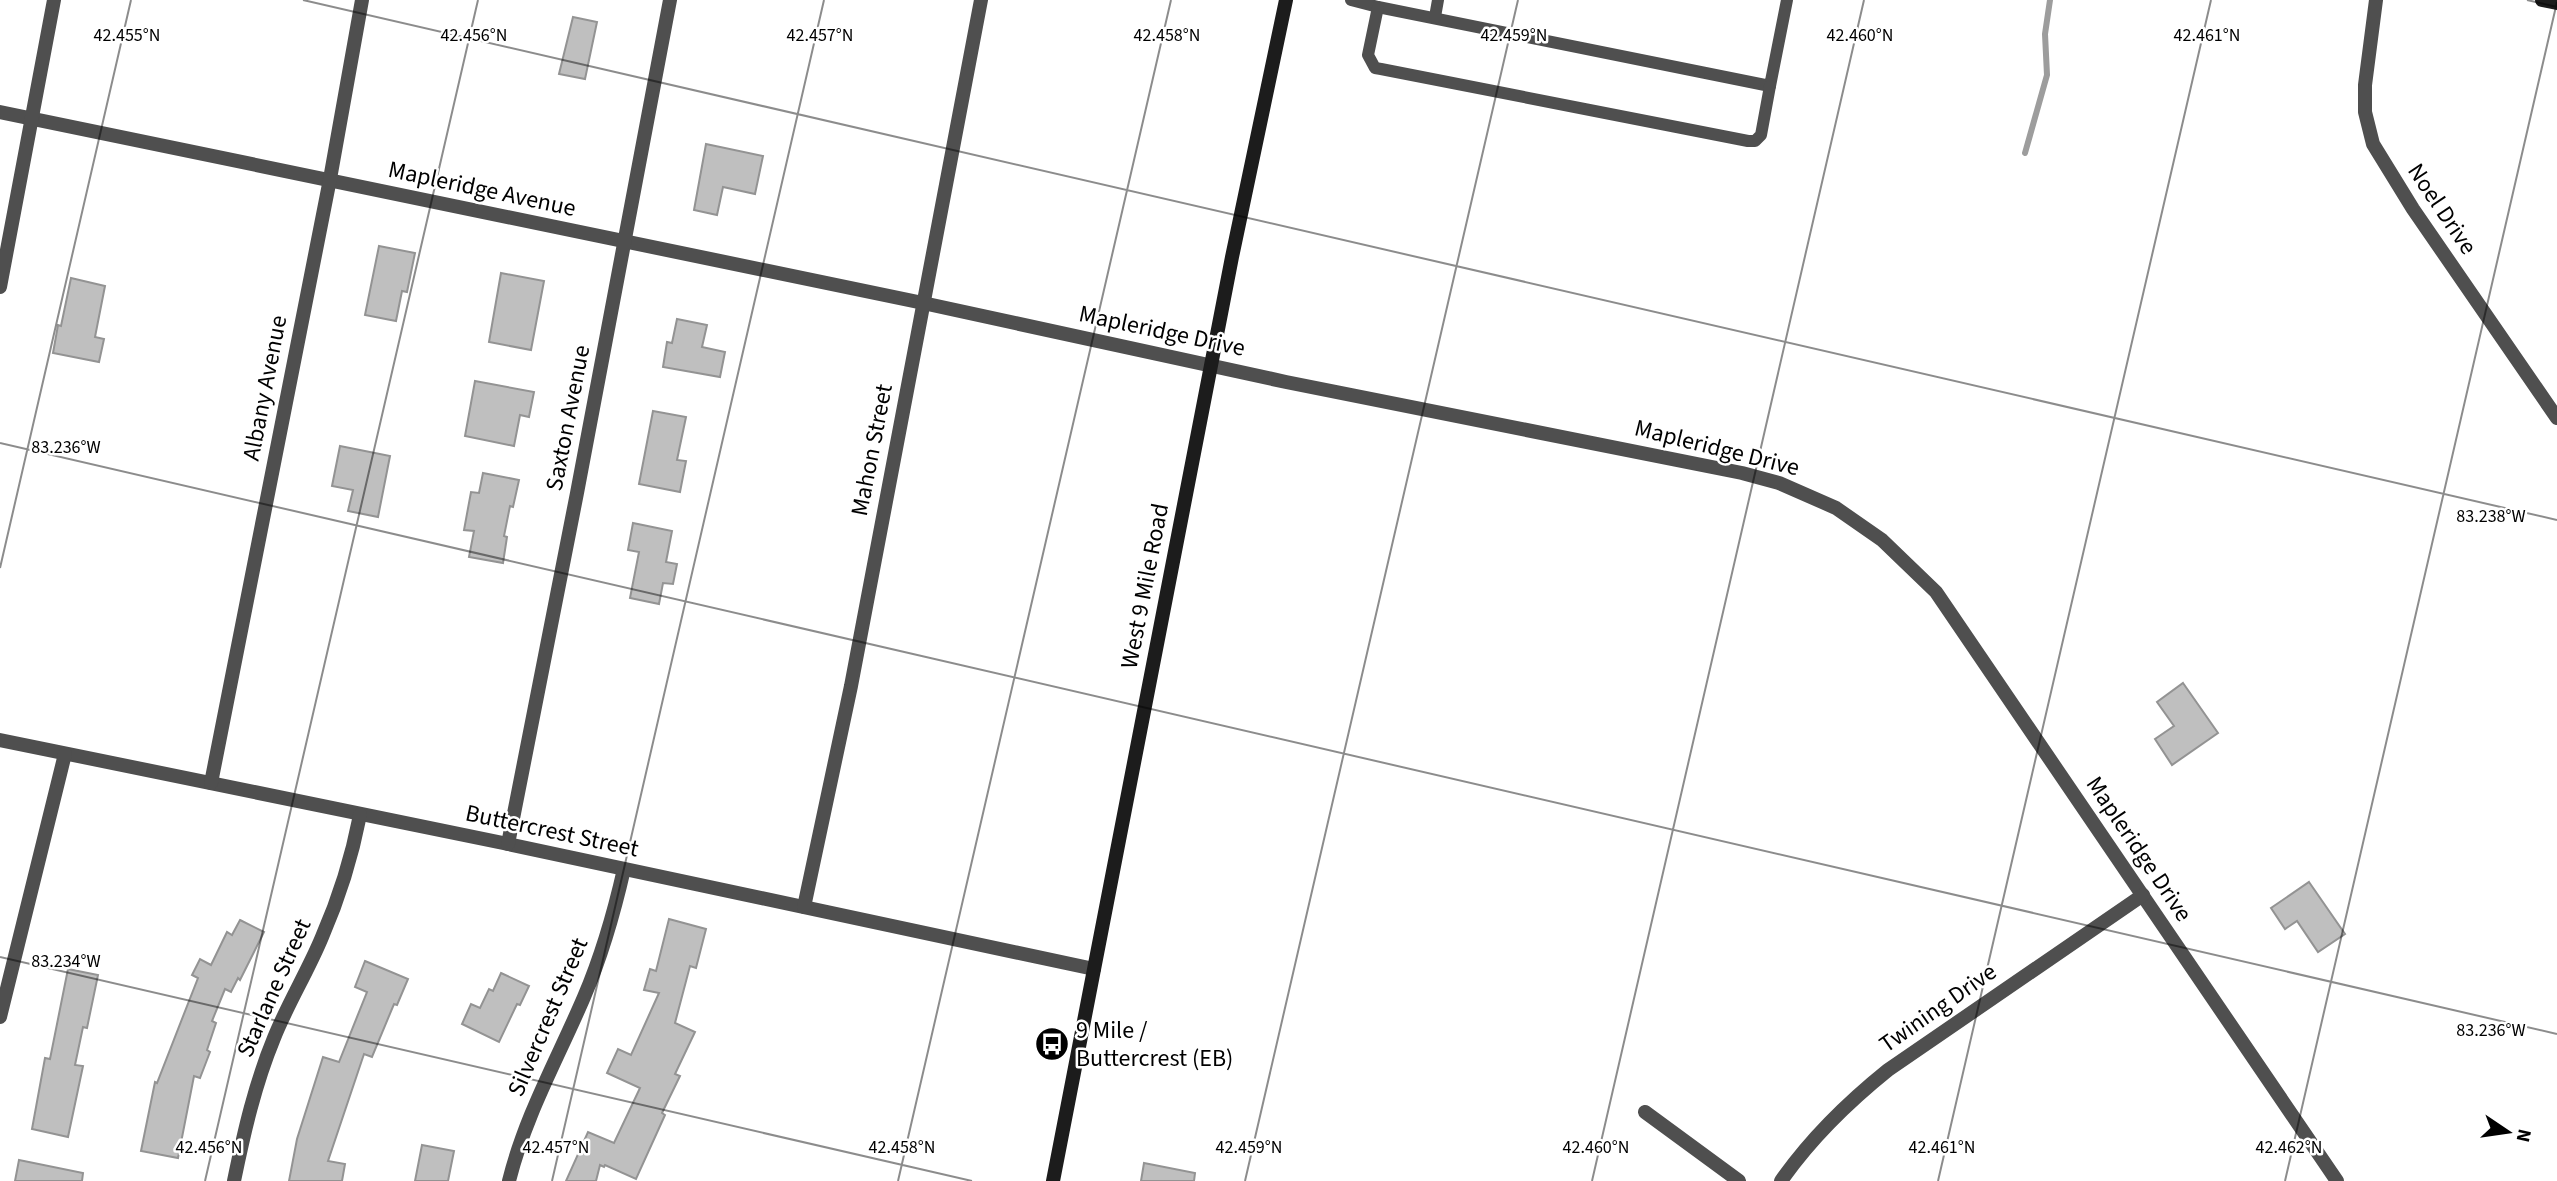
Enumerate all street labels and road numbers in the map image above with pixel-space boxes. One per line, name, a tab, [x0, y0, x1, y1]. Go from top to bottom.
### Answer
street label: Mapleridge Avenue	[385, 152, 579, 226]
street label: Noel Drive	[2399, 156, 2485, 262]
street label: Mapleridge Drive	[1076, 296, 1248, 366]
street label: Albany Avenue	[234, 312, 296, 464]
street label: Saxton Avenue	[537, 342, 599, 494]
street label: Mahon Street	[842, 381, 902, 519]
street label: Mapleridge Drive	[1631, 411, 1803, 485]
street label: West 9 Mile Road	[1112, 500, 1178, 672]
street label: Mapleridge Drive	[2077, 769, 2201, 929]
street label: Buttercrest Street	[462, 796, 642, 866]
street label: Starlane Street	[228, 913, 320, 1063]
street label: Silvercrest Street	[499, 932, 597, 1102]
street label: Twining Drive	[1872, 955, 2004, 1061]

